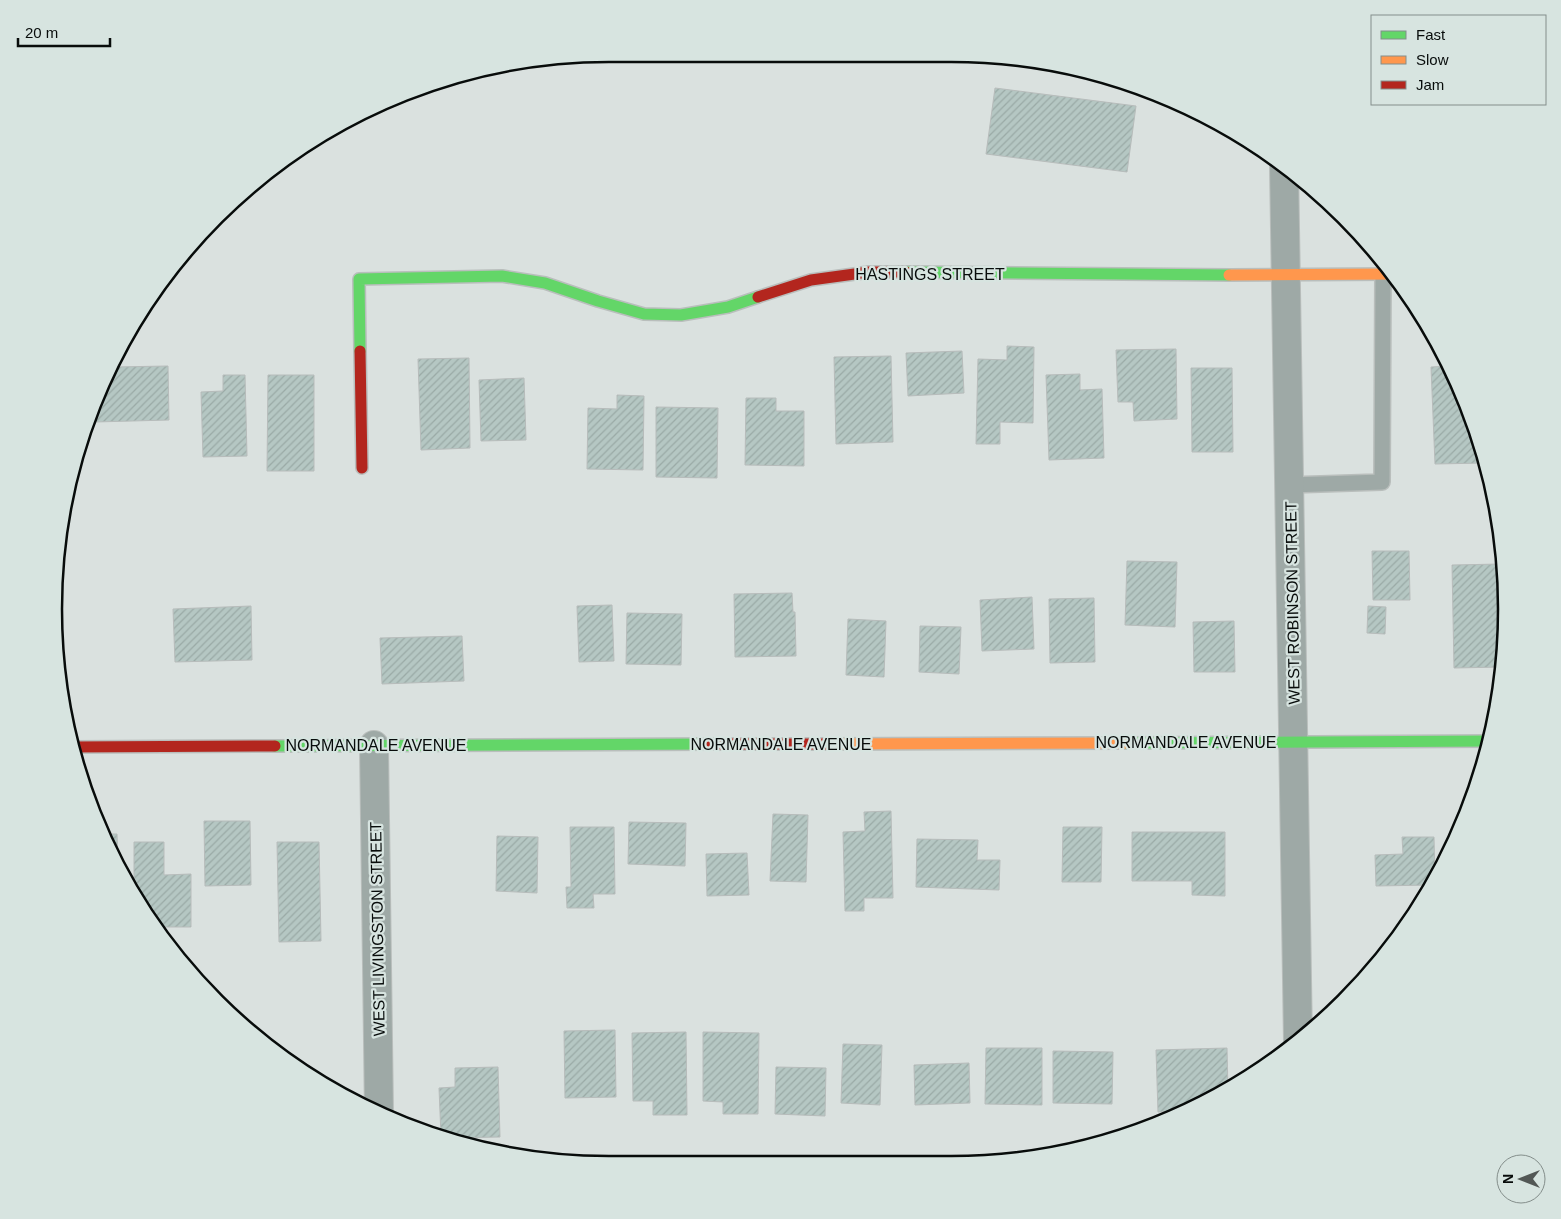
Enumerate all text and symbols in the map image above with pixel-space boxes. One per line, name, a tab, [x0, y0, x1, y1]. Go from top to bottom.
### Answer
scale bar	[18, 15, 110, 47]
legend	[1371, 15, 1546, 105]
text: 20 m	[25, 24, 58, 41]
text: Fast	[1416, 26, 1446, 43]
text: Slow	[1416, 51, 1449, 68]
text: Jam	[1416, 76, 1444, 93]
street label: HASTINGS STREET	[855, 266, 1005, 283]
street label: WEST ROBINSON STREET	[1282, 501, 1303, 705]
street label: NORMANDALE AVENUE	[1095, 734, 1277, 751]
street label: NORMANDALE AVENUE	[690, 736, 872, 753]
street label: NORMANDALE AVENUE	[285, 737, 467, 754]
street label: WEST LIVINGSTON STREET	[367, 821, 388, 1036]
north arrow	[1496, 1154, 1546, 1204]
text: N	[1500, 1174, 1516, 1184]

